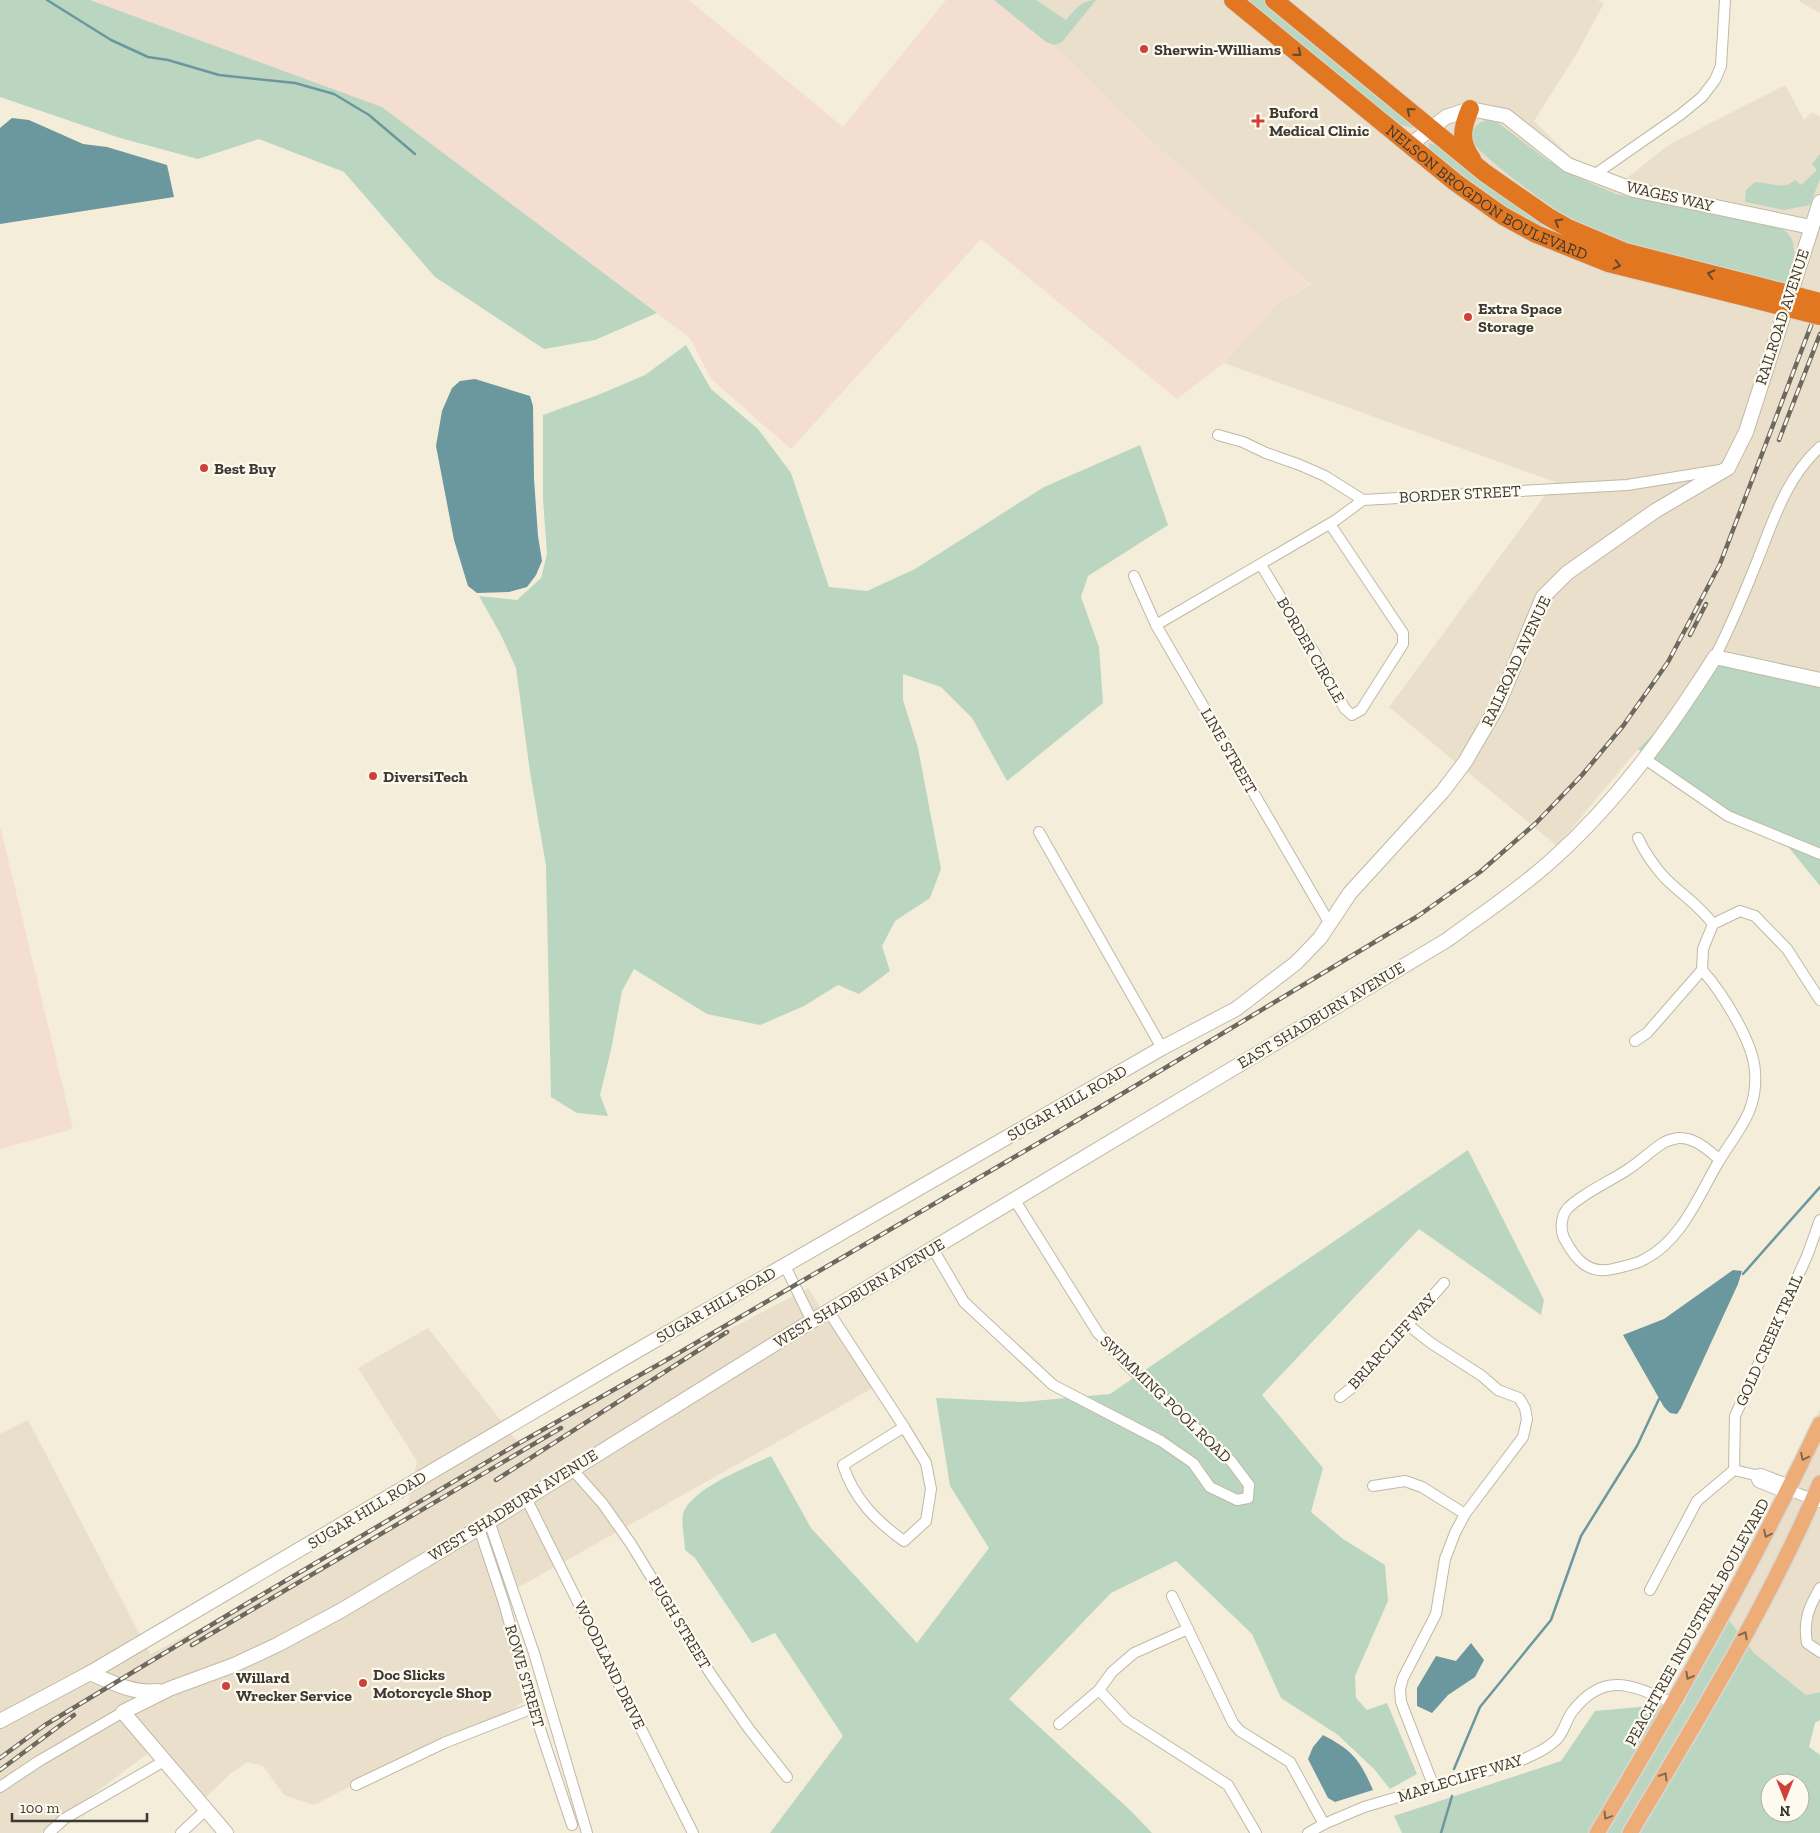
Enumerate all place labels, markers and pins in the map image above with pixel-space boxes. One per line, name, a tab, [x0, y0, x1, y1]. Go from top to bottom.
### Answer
place label: Sherwin-Williams	[1154, 40, 1281, 59]
marker: Sherwin-Williams	[1138, 43, 1150, 55]
place label: Buford Medical Clinic	[1269, 103, 1370, 140]
marker: Buford Medical Clinic	[1251, 114, 1265, 128]
place label: Extra Space Storage	[1478, 299, 1562, 336]
marker: Extra Space Storage	[1462, 311, 1474, 323]
place label: Best Buy	[214, 459, 276, 478]
marker: Best Buy	[198, 462, 210, 474]
place label: DiversiTech	[383, 767, 469, 786]
marker: DiversiTech	[367, 770, 379, 782]
place label: Doc Slicks Motorcycle Shop	[373, 1665, 492, 1702]
place label: Willard Wrecker Service	[236, 1668, 352, 1705]
marker: Doc Slicks Motorcycle Shop	[357, 1677, 369, 1689]
marker: Willard Wrecker Service	[220, 1680, 232, 1692]

